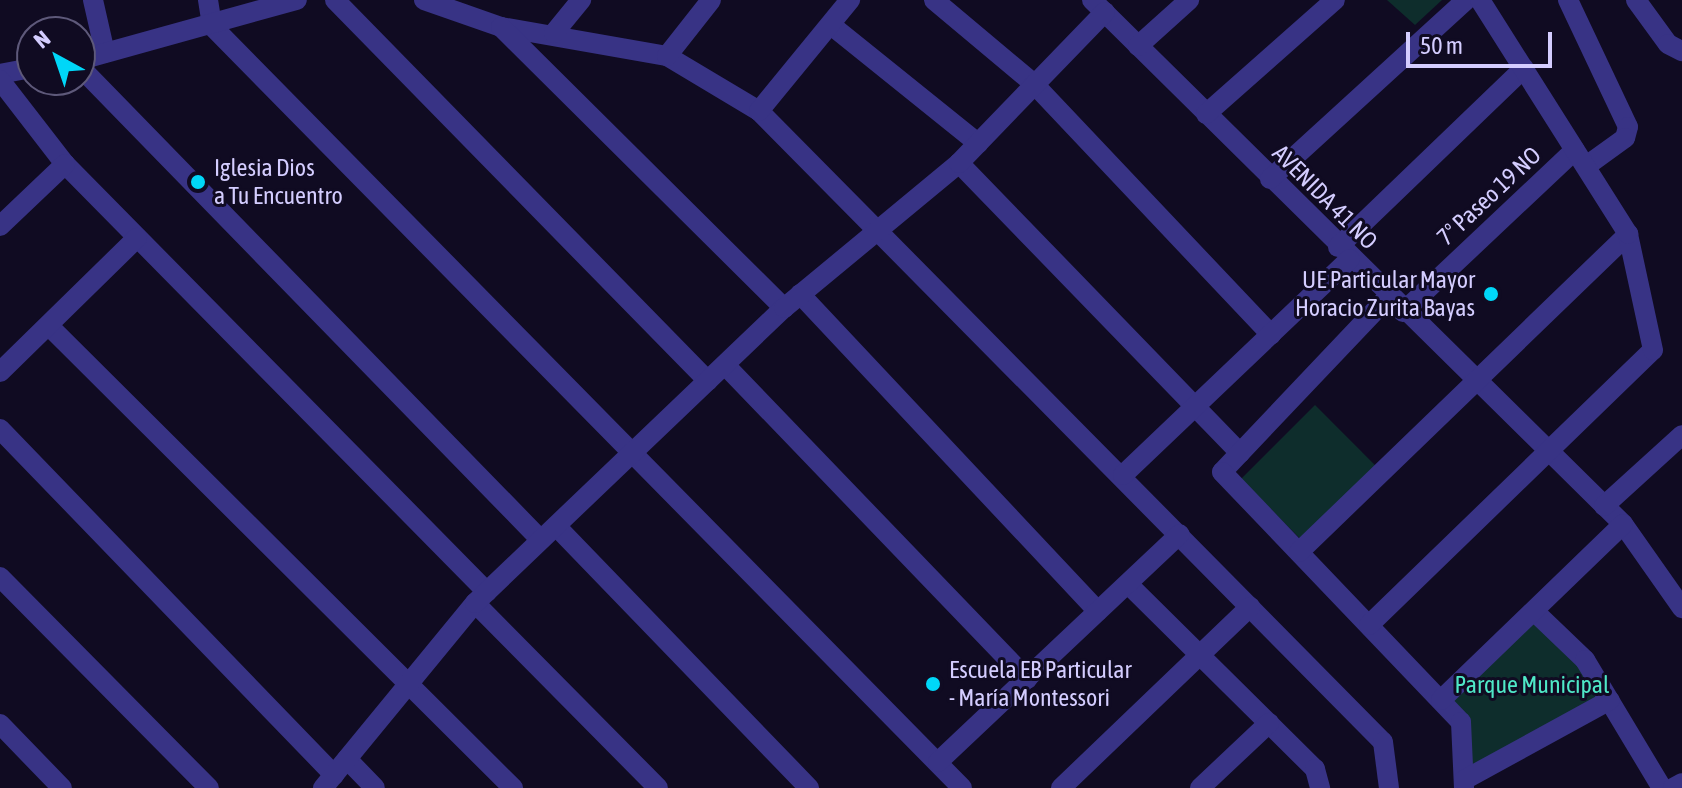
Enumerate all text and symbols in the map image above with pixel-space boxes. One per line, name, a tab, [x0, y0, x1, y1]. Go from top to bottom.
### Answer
north arrow	[16, 16, 96, 96]
scale bar	[1410, 16, 1556, 66]
text: N	[29, 25, 55, 53]
text: 50 m	[1420, 32, 1463, 59]
street label: AVENIDA 41 NO	[1267, 139, 1383, 255]
street label: 7º Paseo 19 NO	[1431, 141, 1547, 251]
place label: Iglesia Dios a Tu Encuentro	[214, 154, 343, 210]
marker: Iglesia Dios a Tu Encuentro	[189, 173, 207, 191]
place label: UE Particular Mayor Horacio Zurita Bayas	[1295, 266, 1475, 322]
marker: UE Particular Mayor Horacio Zurita Bayas	[1482, 285, 1500, 303]
place label: Escuela EB Particular - María Montessori	[949, 656, 1132, 712]
park label: Parque Municipal	[1455, 671, 1609, 699]
marker: Escuela EB Particular - María Montessori	[924, 675, 942, 693]

